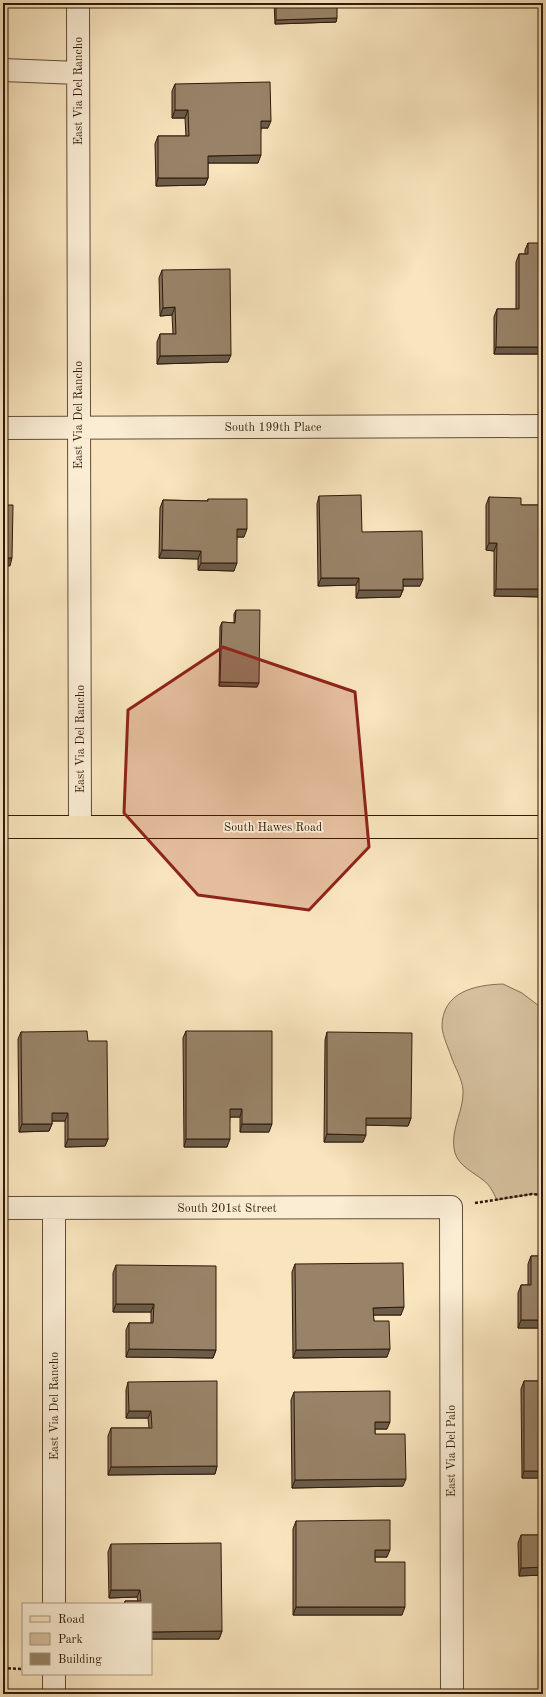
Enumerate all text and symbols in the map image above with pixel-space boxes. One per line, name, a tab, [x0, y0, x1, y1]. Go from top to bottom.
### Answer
street label: East Via Del Rancho	[73, 37, 85, 145]
street label: East Via Del Rancho	[73, 361, 85, 469]
street label: South 199th Place	[225, 422, 322, 434]
street label: East Via Del Rancho	[75, 685, 87, 793]
street label: South Hawes Road	[224, 822, 322, 834]
street label: South 201st Street	[177, 1203, 277, 1215]
street label: East Via Del Rancho	[49, 1352, 61, 1460]
street label: East Via Del Palo	[446, 1405, 458, 1497]
legend	[22, 1603, 152, 1675]
text: Road	[58, 1614, 85, 1626]
text: Park	[58, 1634, 83, 1646]
text: Building	[58, 1654, 102, 1666]

